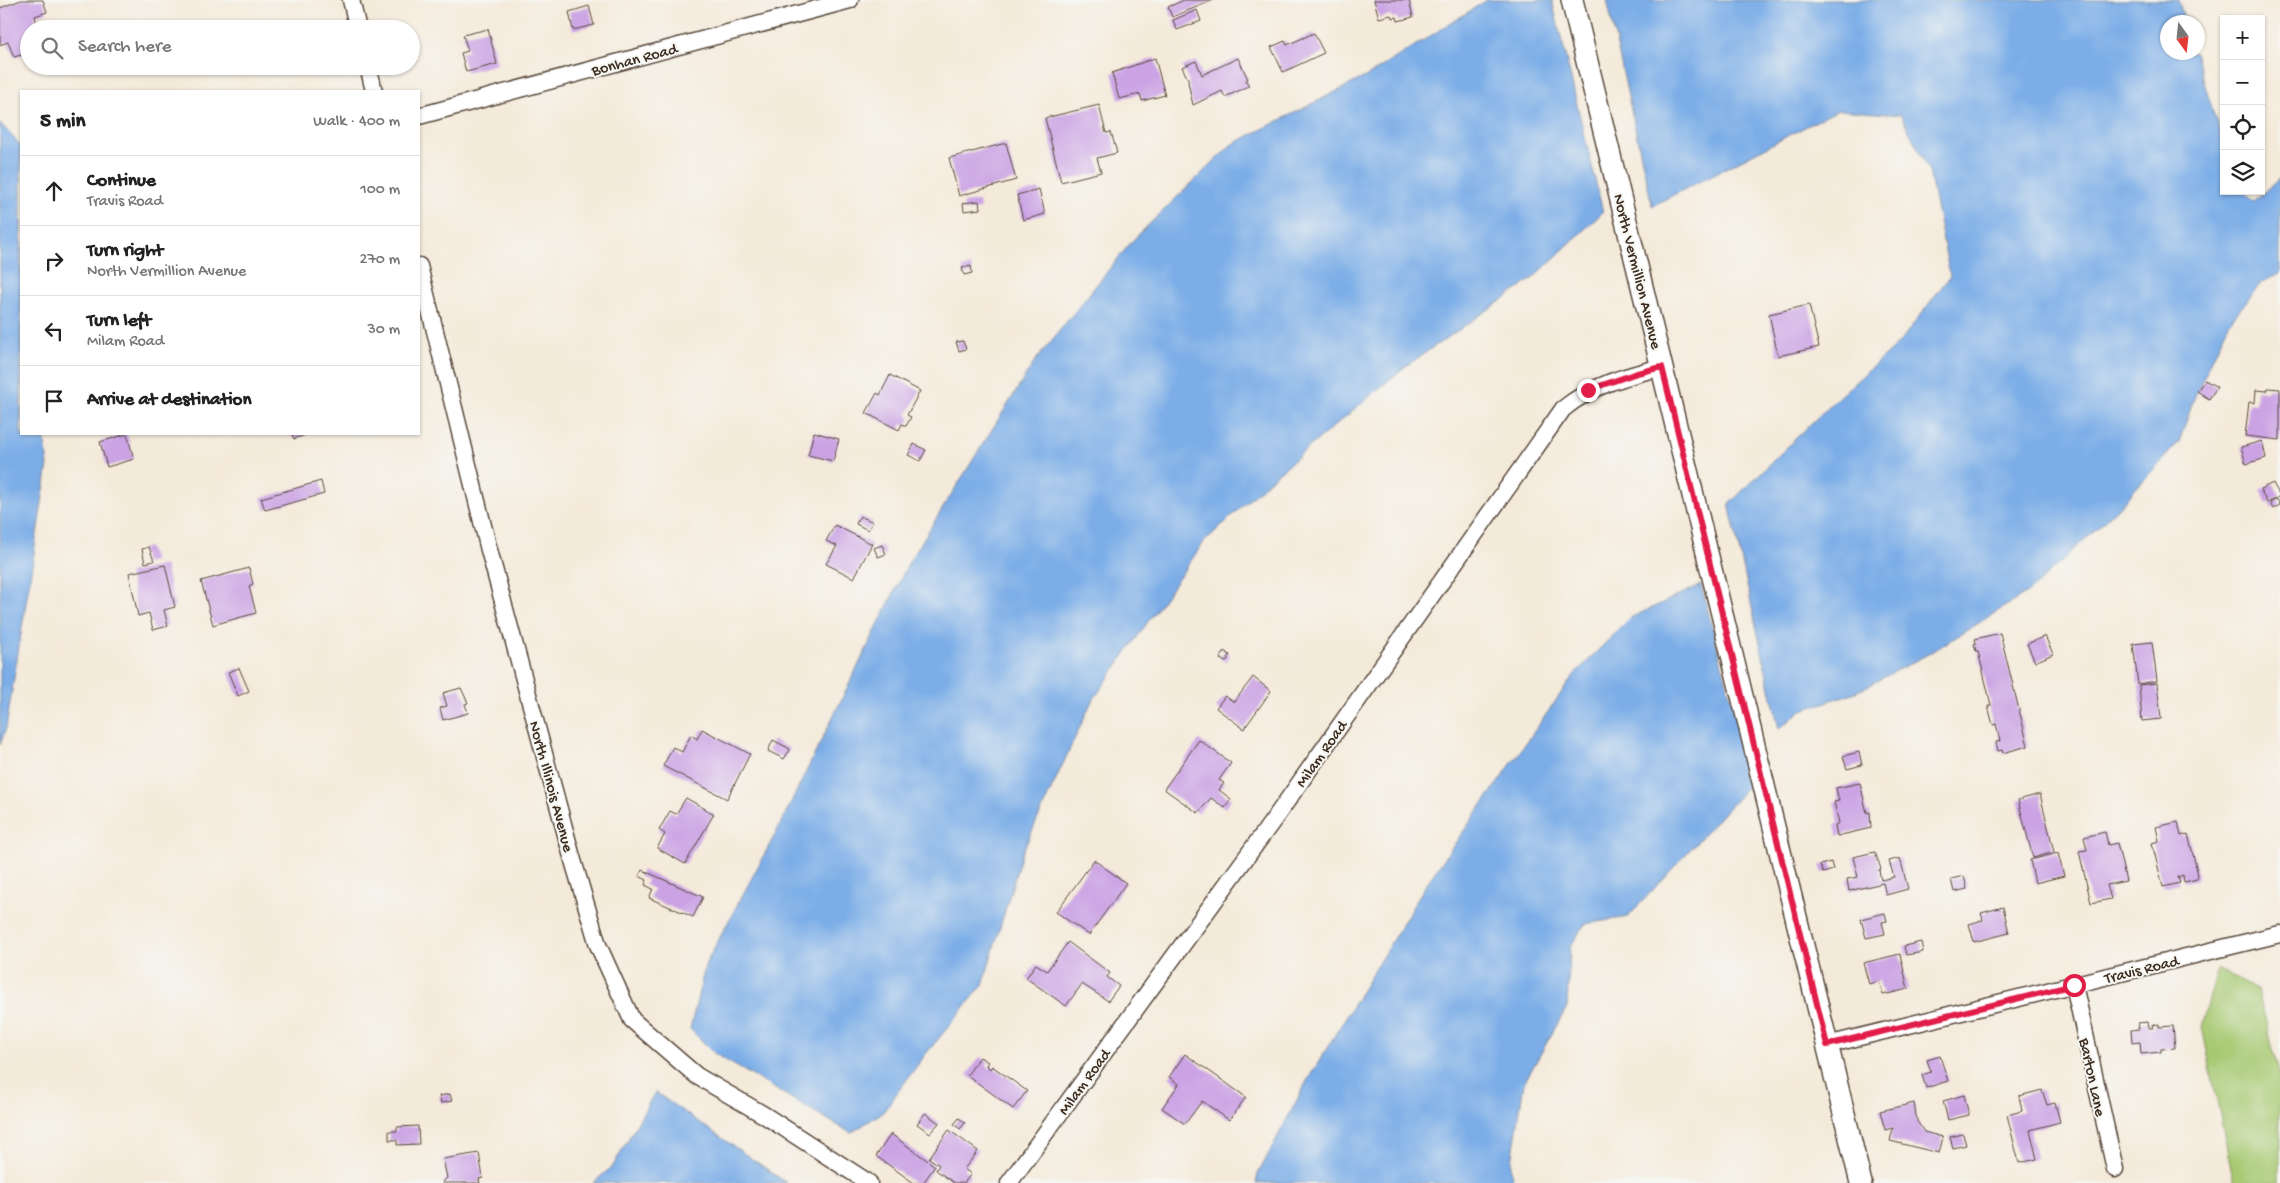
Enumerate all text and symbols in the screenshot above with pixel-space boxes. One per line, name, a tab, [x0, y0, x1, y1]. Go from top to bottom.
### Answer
north arrow	[2160, 15, 2205, 60]
map controls	[2220, 15, 2265, 195]
button: +	[2220, 15, 2265, 60]
search box	[20, 20, 420, 75]
icon: search	[38, 34, 66, 62]
text: Search here	[78, 36, 172, 59]
street label: Bonhan Road	[589, 40, 681, 82]
button: −	[2220, 60, 2265, 105]
button: locate	[2220, 105, 2265, 150]
text: 5 min	[40, 110, 85, 135]
text: Walk · 400 m	[313, 113, 400, 132]
button: layers	[2220, 150, 2265, 195]
text: Continue	[87, 170, 156, 193]
icon: ahead	[40, 177, 68, 205]
text: 100 m	[360, 181, 400, 200]
street label: North Vermillion Avenue	[1607, 192, 1664, 352]
text: Travis Road	[87, 193, 163, 212]
text: Turn right	[87, 240, 163, 263]
icon: right	[40, 247, 68, 275]
text: 270 m	[360, 251, 400, 270]
text: North Vermillion Avenue	[87, 263, 246, 282]
text: Turn left	[87, 310, 151, 333]
icon: left	[40, 317, 68, 345]
text: 30 m	[367, 321, 400, 340]
text: Milam Road	[87, 333, 164, 352]
route end	[1577, 379, 1600, 402]
icon: arrive	[40, 387, 68, 415]
text: Arrive at destination	[87, 389, 251, 412]
street label: Milam Road	[1293, 717, 1354, 792]
street label: North Illinois Avenue	[523, 719, 576, 855]
street label: Travis Road	[2102, 953, 2183, 990]
route start	[2063, 974, 2086, 997]
street label: Barton Lane	[2073, 1036, 2108, 1119]
street label: Milam Road	[1055, 1045, 1117, 1120]

